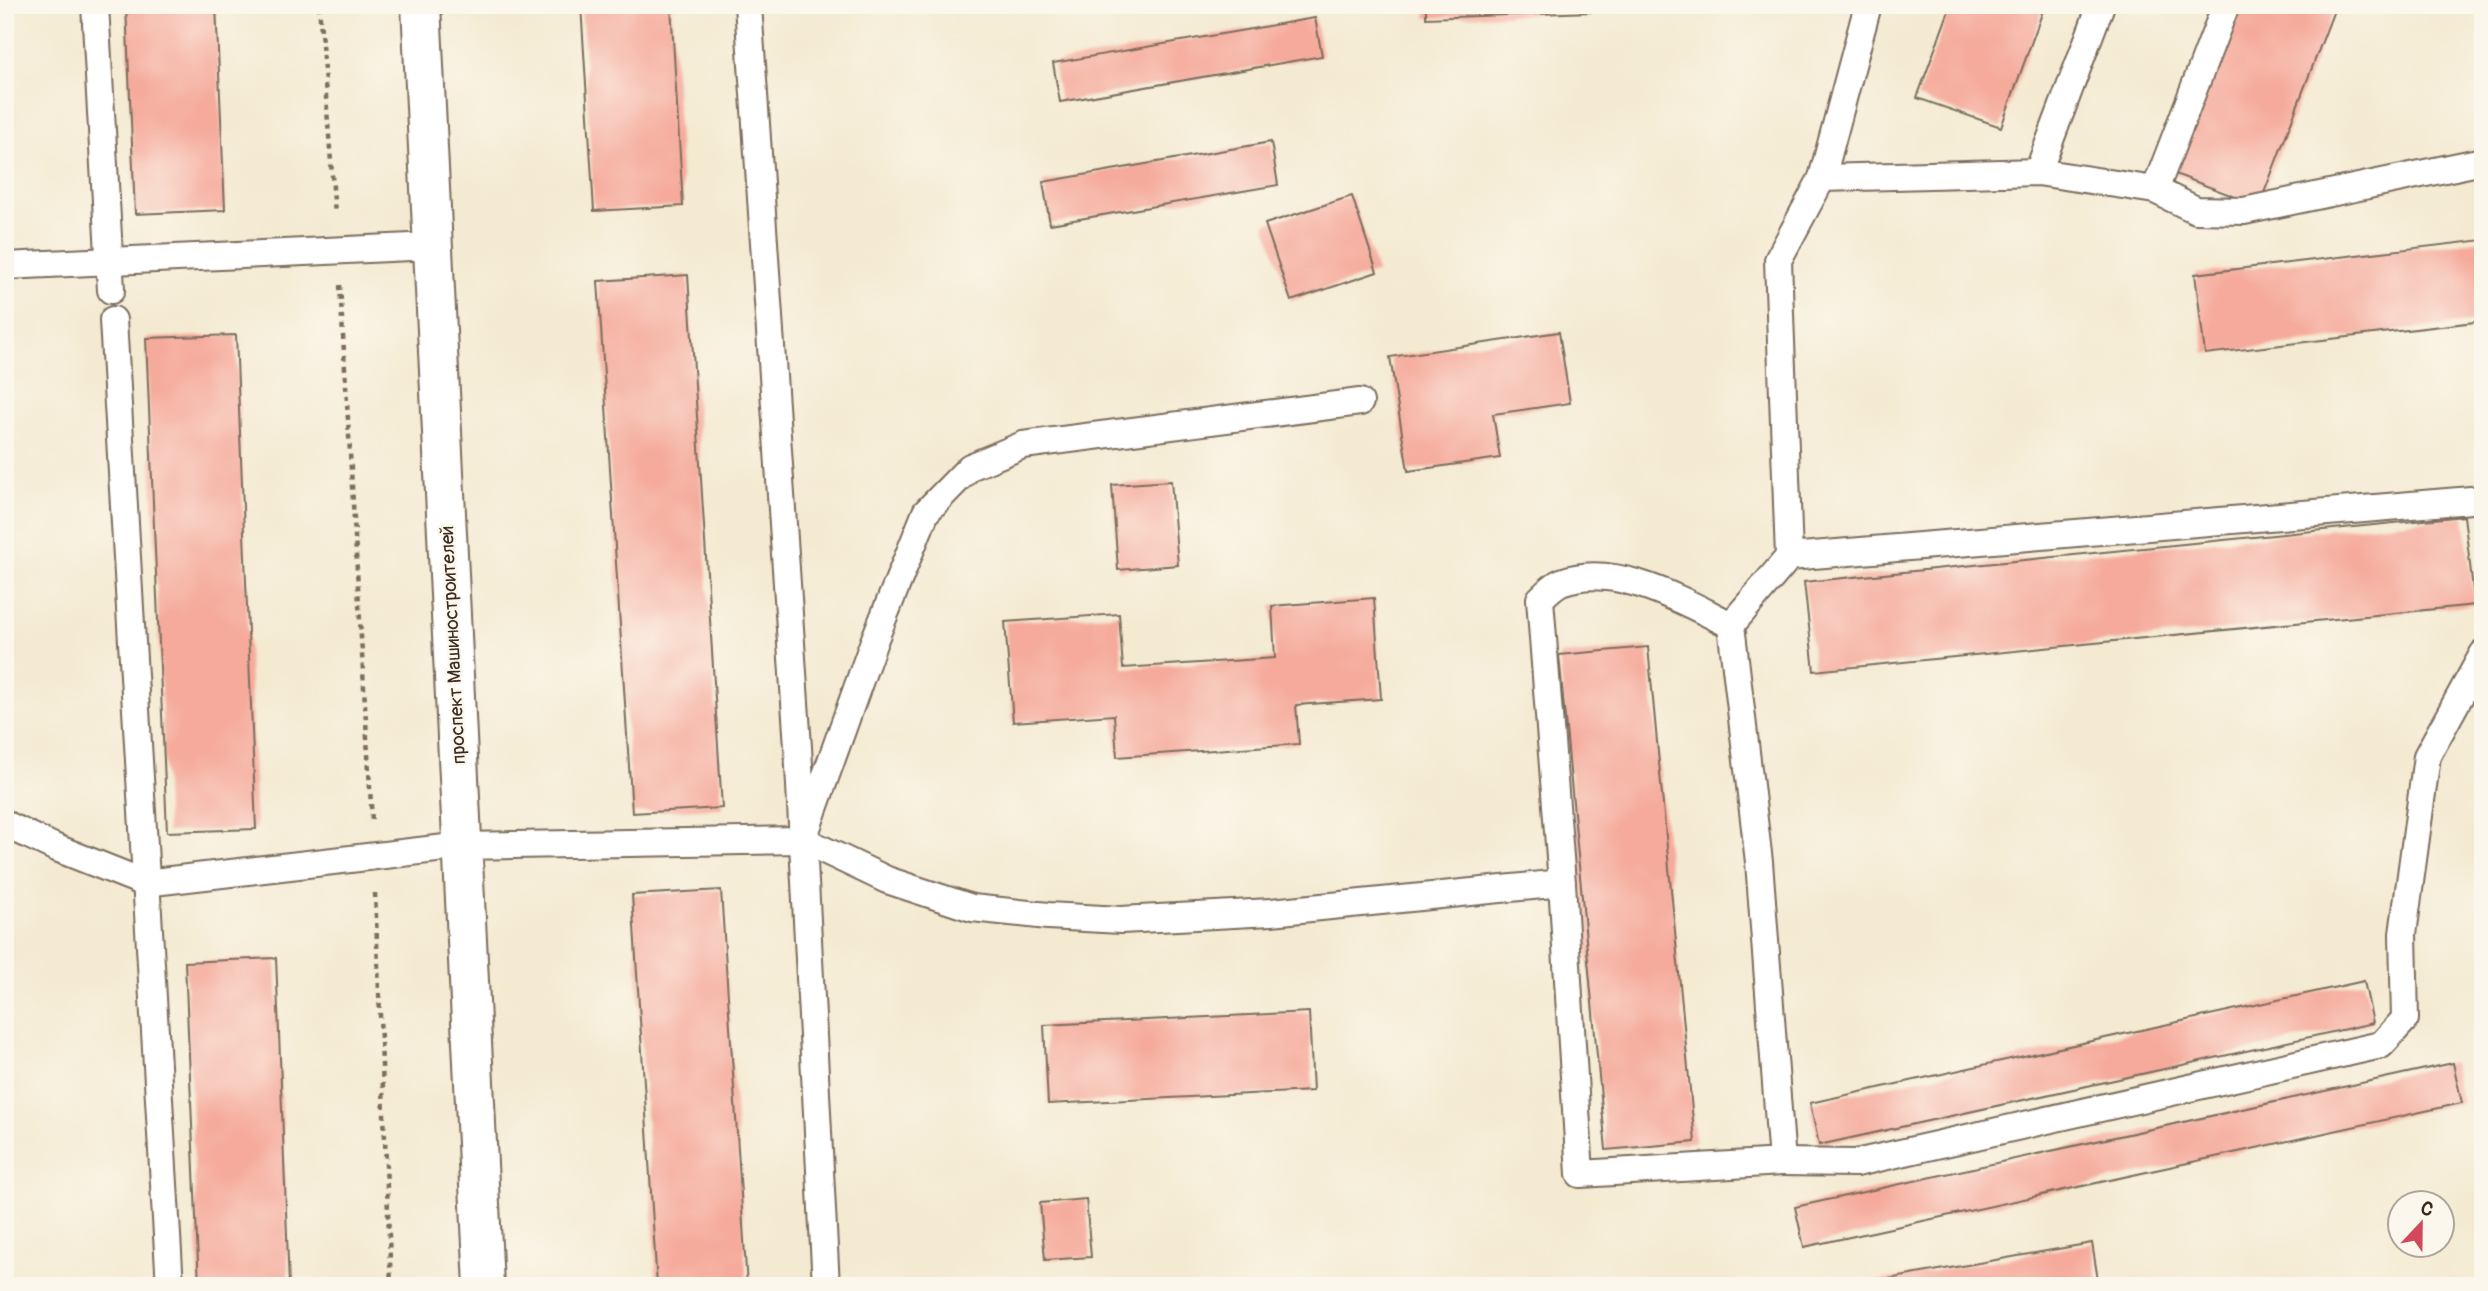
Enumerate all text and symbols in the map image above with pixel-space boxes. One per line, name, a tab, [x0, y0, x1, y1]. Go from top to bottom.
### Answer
street label: проспект Машиностроителей	[435, 525, 471, 765]
north arrow	[2386, 1190, 2456, 1260]
text: С	[2417, 1196, 2437, 1223]

